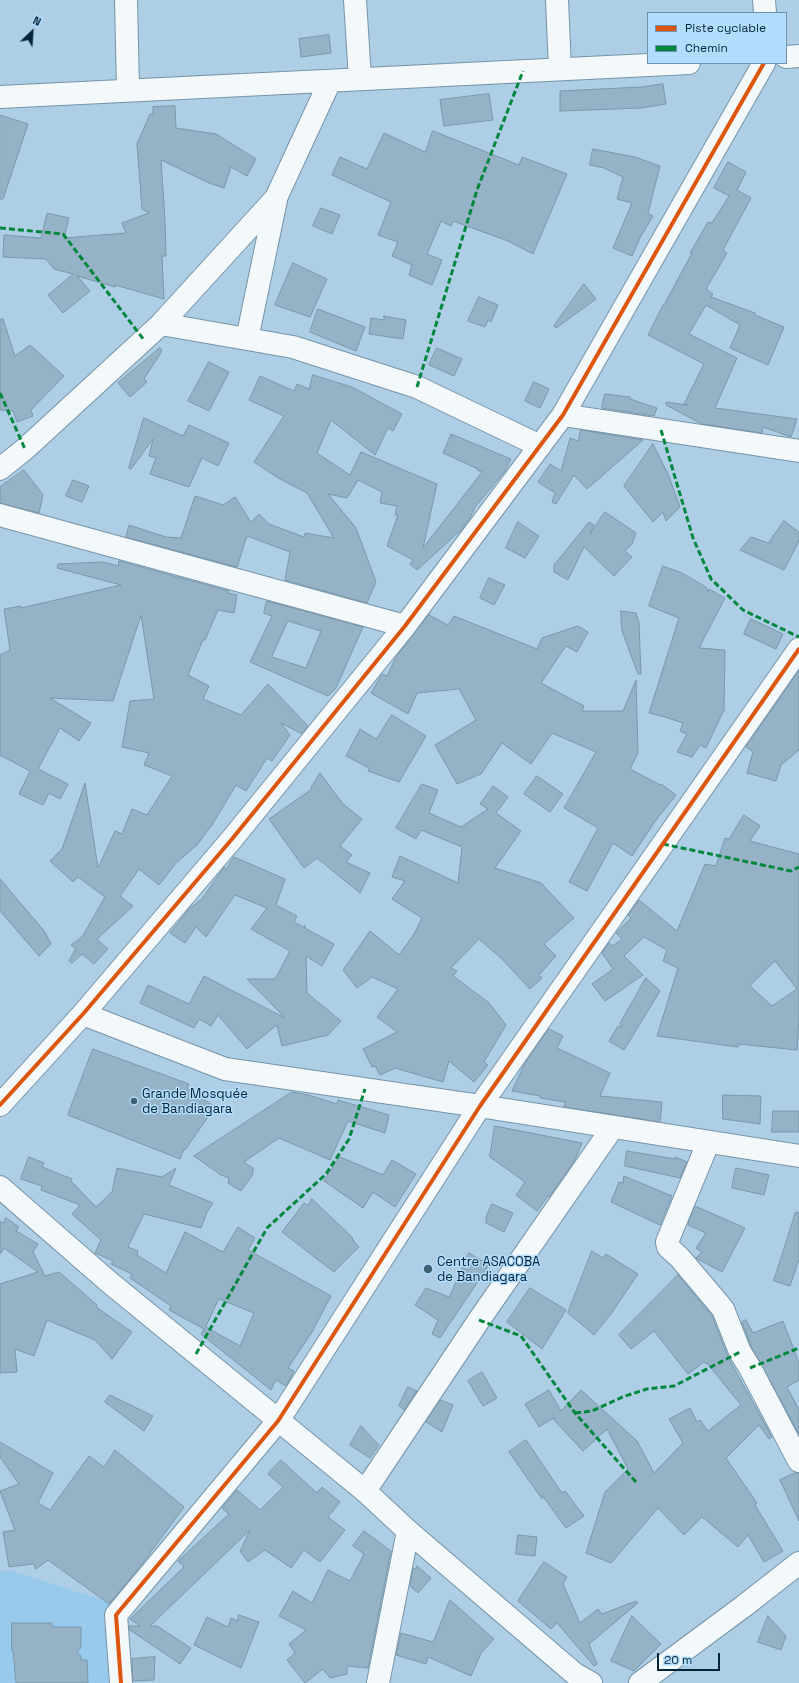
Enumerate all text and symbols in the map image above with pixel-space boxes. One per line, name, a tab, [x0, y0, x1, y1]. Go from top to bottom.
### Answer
north arrow	[12, 12, 52, 52]
legend	[647, 12, 787, 64]
text: N	[31, 13, 43, 29]
text: Piste cyclable	[685, 20, 766, 36]
text: Chemin	[685, 40, 728, 56]
place label: Grande Mosquée de Bandiagara	[142, 1086, 248, 1117]
marker: Grande Mosquée de Bandiagara	[129, 1096, 139, 1106]
place label: Centre ASACOBA de Bandiagara	[437, 1254, 540, 1285]
marker: Centre ASACOBA de Bandiagara	[422, 1263, 434, 1275]
scale bar	[659, 1645, 722, 1671]
text: 20 m	[664, 1652, 692, 1668]

